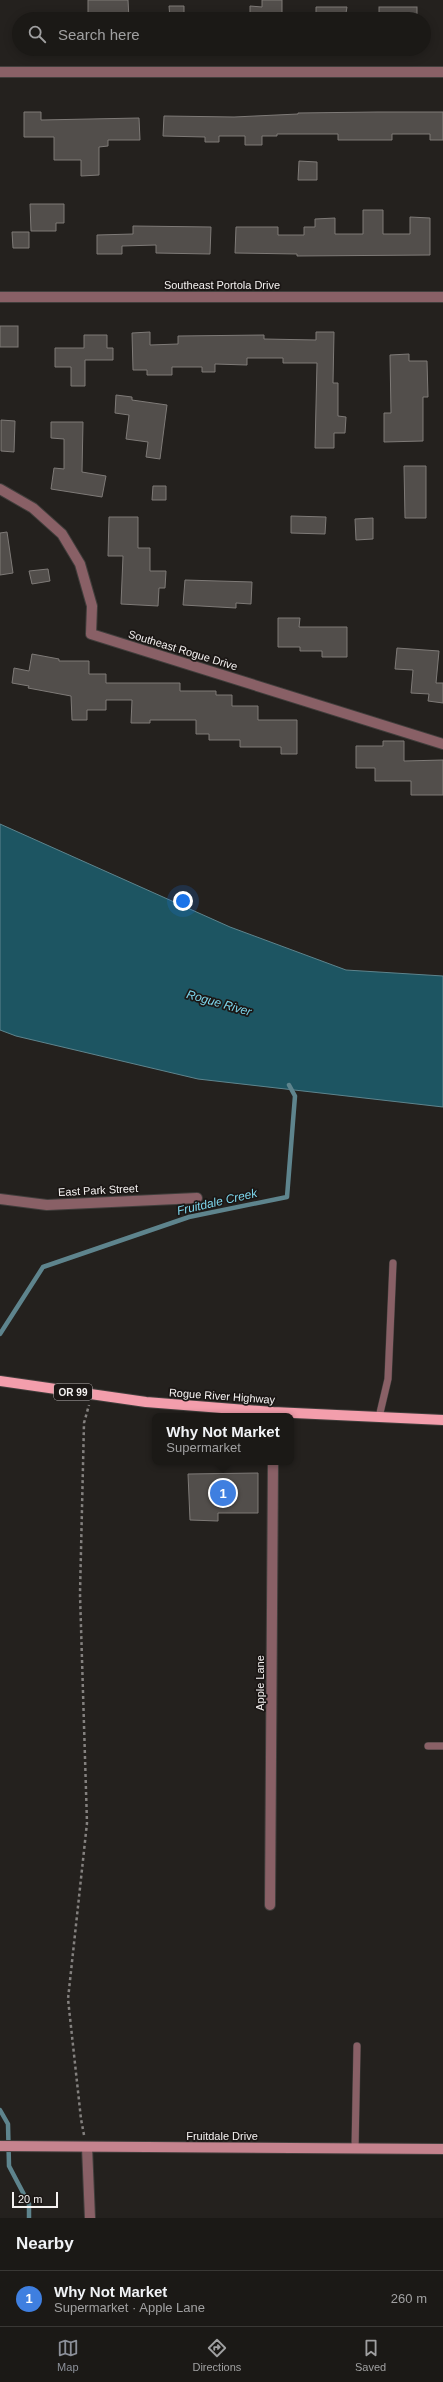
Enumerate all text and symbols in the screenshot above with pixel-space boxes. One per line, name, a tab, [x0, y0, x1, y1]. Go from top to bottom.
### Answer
search box	[12, 12, 431, 56]
icon: search	[26, 23, 48, 45]
text: Search here	[58, 26, 140, 43]
street label: Southeast Portola Drive	[164, 279, 280, 291]
street label: Southeast Rogue Drive	[127, 628, 239, 672]
your location	[173, 891, 193, 911]
water label: Rogue River	[185, 987, 254, 1019]
street label: East Park Street	[58, 1182, 138, 1198]
water label: Fruitdale Creek	[175, 1186, 260, 1218]
road number: OR 99	[54, 1384, 92, 1400]
street label: Rogue River Highway	[169, 1386, 276, 1406]
popup	[152, 1413, 294, 1465]
text: Why Not Market	[166, 1423, 280, 1440]
text: Supermarket	[166, 1440, 241, 1455]
pin: 1	[210, 1478, 236, 1508]
street label: Apple Lane	[254, 1655, 266, 1711]
street label: Fruitdale Drive	[186, 2130, 258, 2142]
scale bar	[12, 2190, 58, 2209]
text: 20 m	[18, 2193, 42, 2205]
text: Nearby	[16, 2234, 74, 2253]
text: Why Not Market	[54, 2283, 167, 2300]
text: 1	[25, 2291, 33, 2306]
text: 260 m	[391, 2291, 427, 2306]
text: Supermarket · Apple Lane	[54, 2300, 205, 2315]
tab: Map	[57, 2337, 79, 2373]
tab: Directions	[192, 2337, 241, 2373]
tab: Saved	[355, 2337, 386, 2373]

